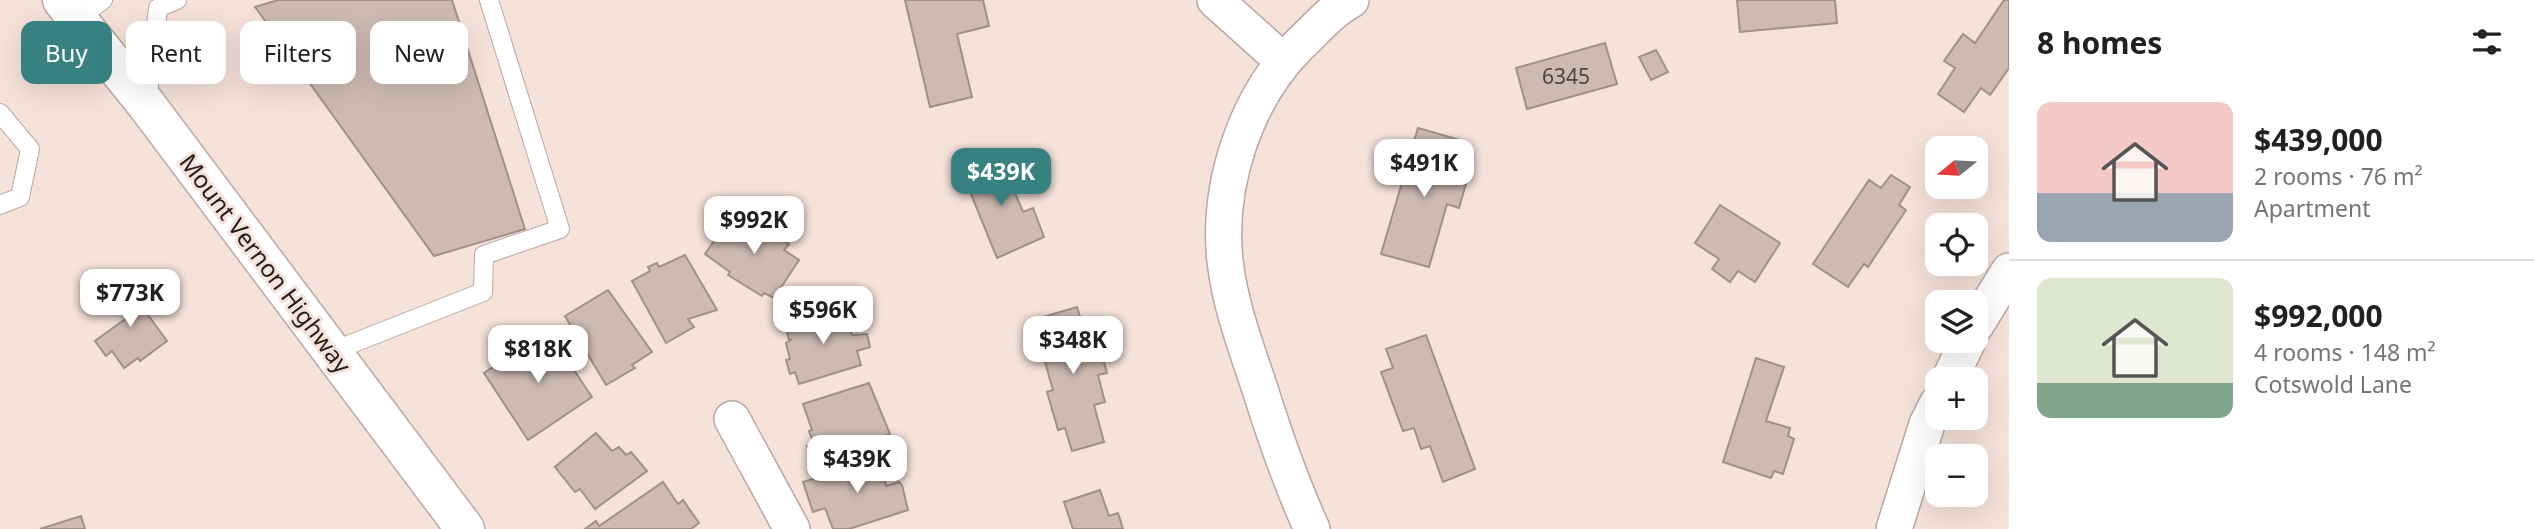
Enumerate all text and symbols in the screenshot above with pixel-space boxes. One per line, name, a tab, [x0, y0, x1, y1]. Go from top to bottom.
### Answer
chip: Buy	[21, 21, 112, 84]
chip: Rent	[126, 21, 226, 84]
chip: Filters	[240, 21, 356, 84]
chip: New	[370, 21, 468, 84]
text: 8 homes	[2037, 22, 2162, 63]
icon: filters	[2468, 23, 2506, 61]
house number: 6345	[1542, 62, 1590, 90]
text: $439,000	[2254, 119, 2383, 160]
icon: home	[2093, 130, 2177, 214]
north arrow	[1925, 136, 1988, 200]
map controls	[1925, 136, 1988, 507]
pin: $491K	[1375, 140, 1473, 199]
text: $491K	[1390, 146, 1458, 178]
street label: Mount Vernon Highway	[173, 147, 360, 380]
pin: $439K	[952, 148, 1050, 208]
text: $439K	[967, 155, 1035, 187]
text: 2 rooms · 76 m²	[2254, 160, 2423, 192]
text: Apartment	[2254, 192, 2371, 224]
pin: $992K	[705, 196, 803, 256]
text: $992K	[720, 203, 788, 235]
button: locate	[1925, 213, 1988, 276]
pin: $773K	[81, 270, 179, 329]
text: $773K	[96, 276, 164, 308]
pin: $596K	[774, 286, 872, 346]
button: layers	[1925, 290, 1988, 353]
text: $596K	[789, 293, 857, 325]
text: $992,000	[2254, 295, 2383, 336]
icon: home	[2093, 306, 2177, 390]
pin: $348K	[1024, 316, 1122, 376]
text: $348K	[1039, 323, 1107, 355]
pin: $818K	[489, 326, 587, 385]
text: $818K	[504, 332, 572, 364]
text: 4 rooms · 148 m²	[2254, 336, 2436, 368]
button: +	[1925, 367, 1988, 430]
text: Cotswold Lane	[2254, 368, 2412, 400]
pin: $439K	[808, 435, 906, 495]
text: $439K	[823, 442, 891, 474]
button: −	[1925, 444, 1988, 507]

